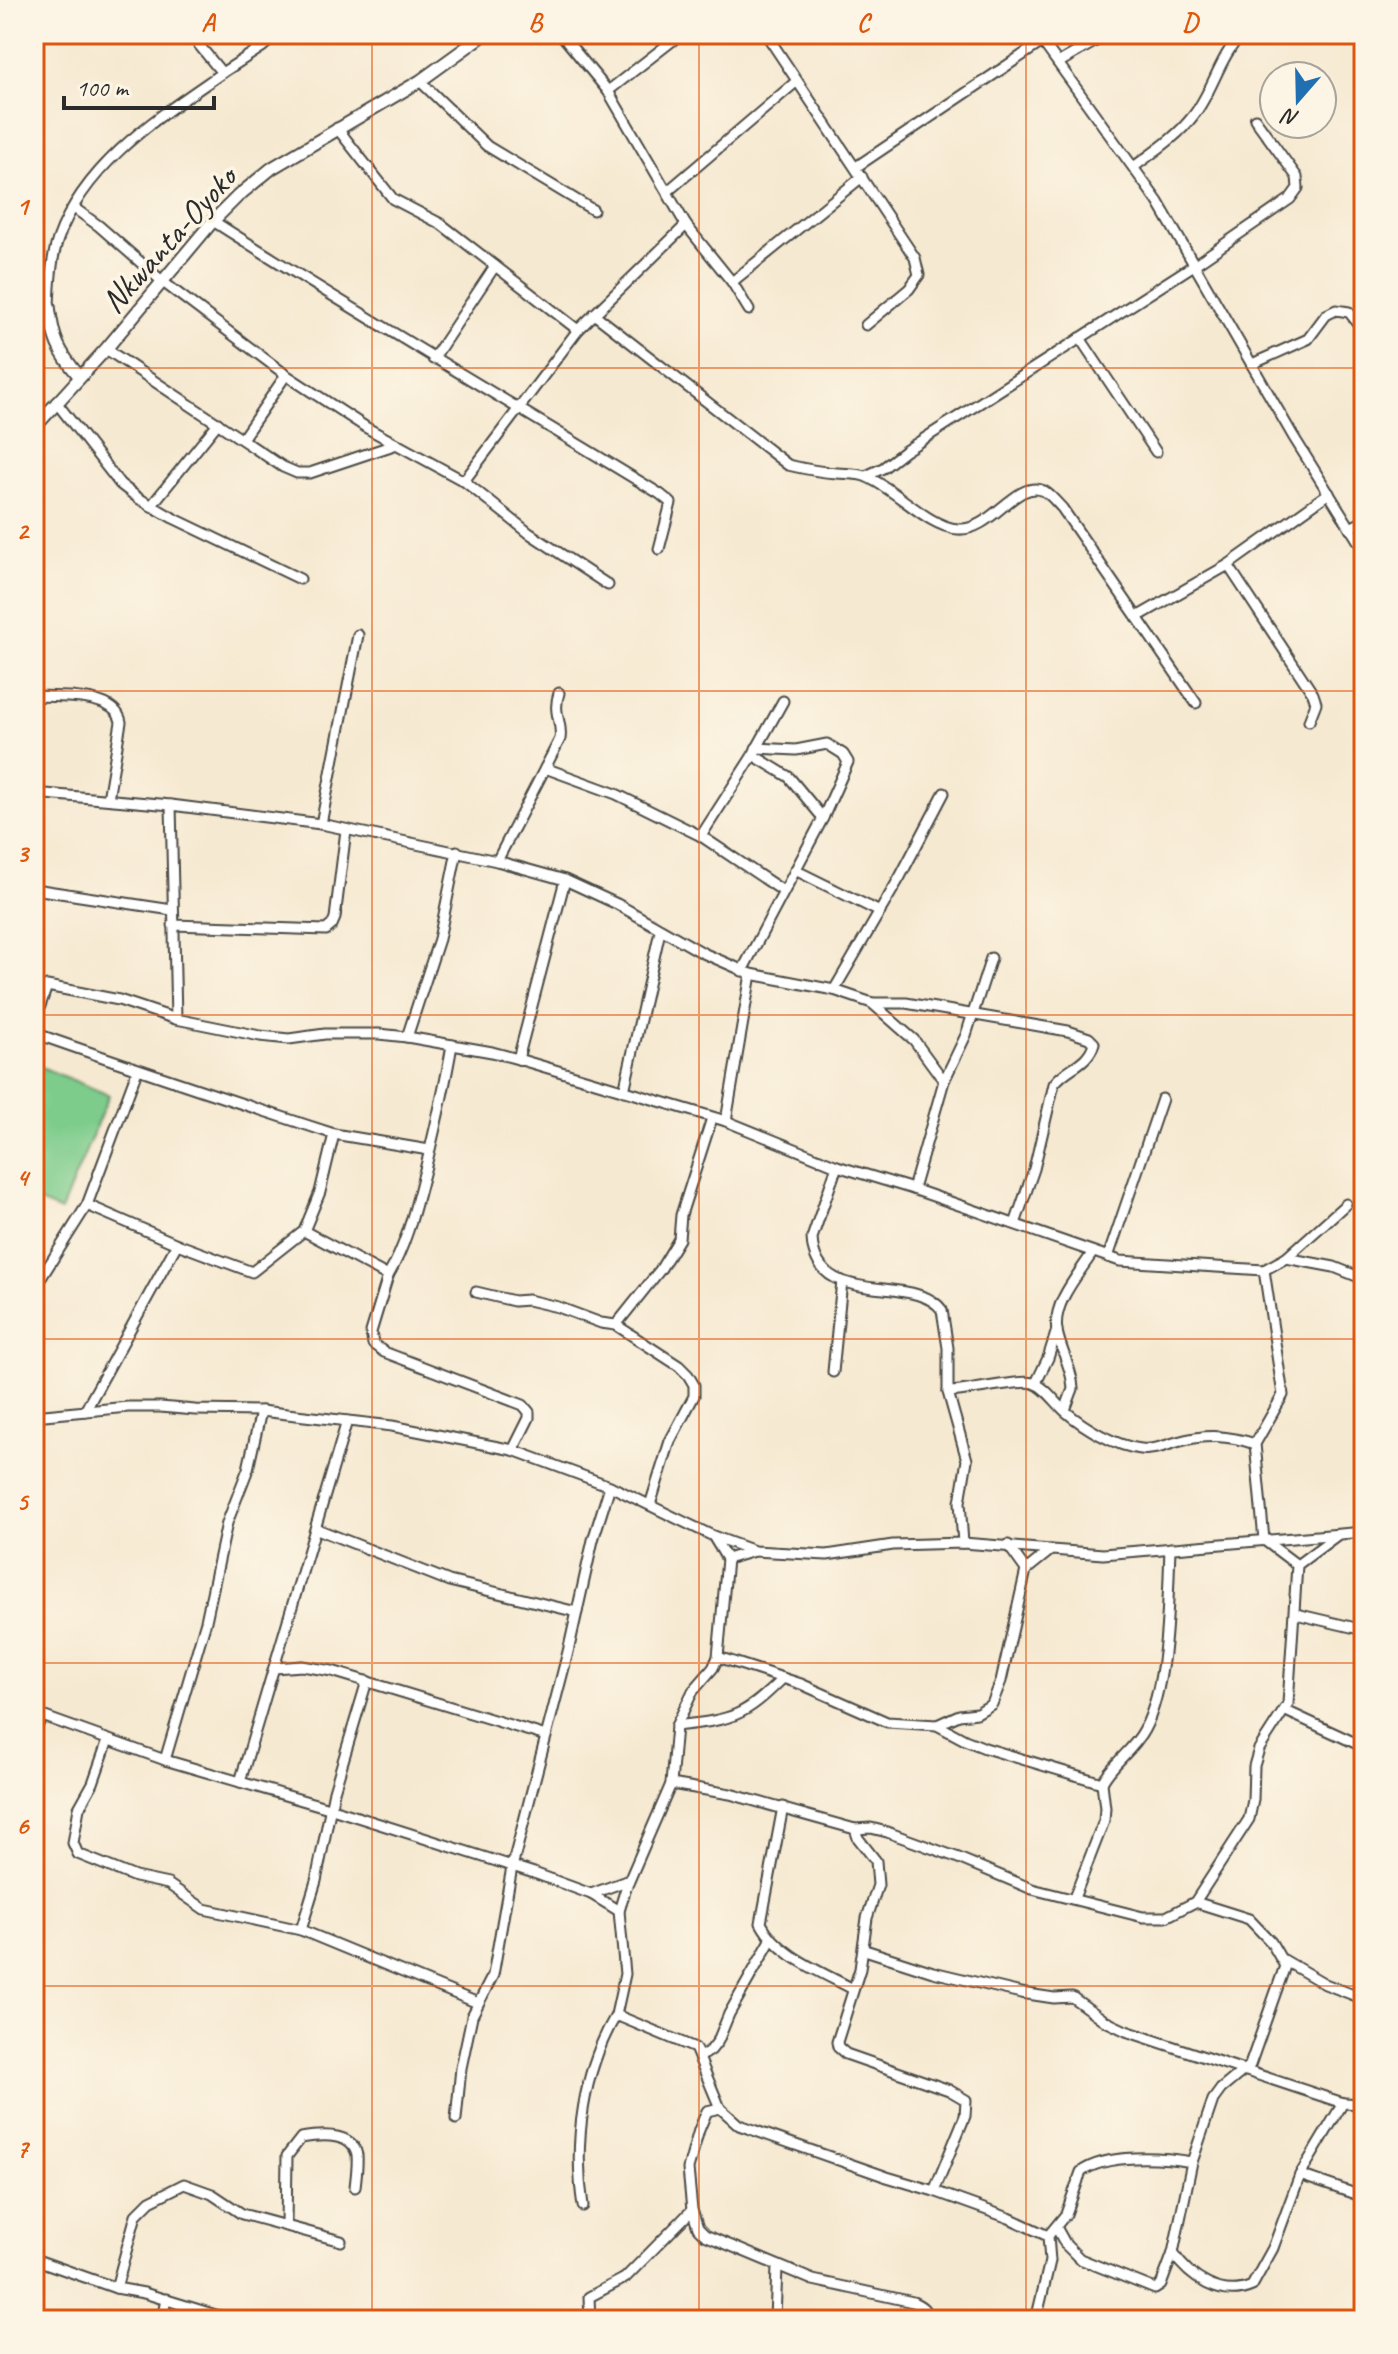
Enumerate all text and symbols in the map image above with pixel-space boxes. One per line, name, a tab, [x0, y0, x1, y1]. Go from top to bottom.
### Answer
text: A	[201, 6, 216, 39]
text: B	[528, 6, 544, 39]
text: C	[857, 6, 873, 39]
text: D	[1182, 6, 1200, 39]
scale bar	[64, 60, 214, 110]
north arrow	[1258, 60, 1338, 140]
text: 100 m	[76, 73, 130, 103]
text: N	[1277, 101, 1303, 133]
street label: Nkwanta-Oyoko	[91, 154, 248, 322]
text: 1	[16, 190, 31, 223]
text: 2	[16, 514, 30, 547]
text: 3	[16, 837, 30, 870]
text: 4	[16, 1161, 31, 1194]
text: 5	[16, 1485, 30, 1518]
text: 6	[16, 1809, 30, 1842]
text: 7	[16, 2132, 30, 2165]

